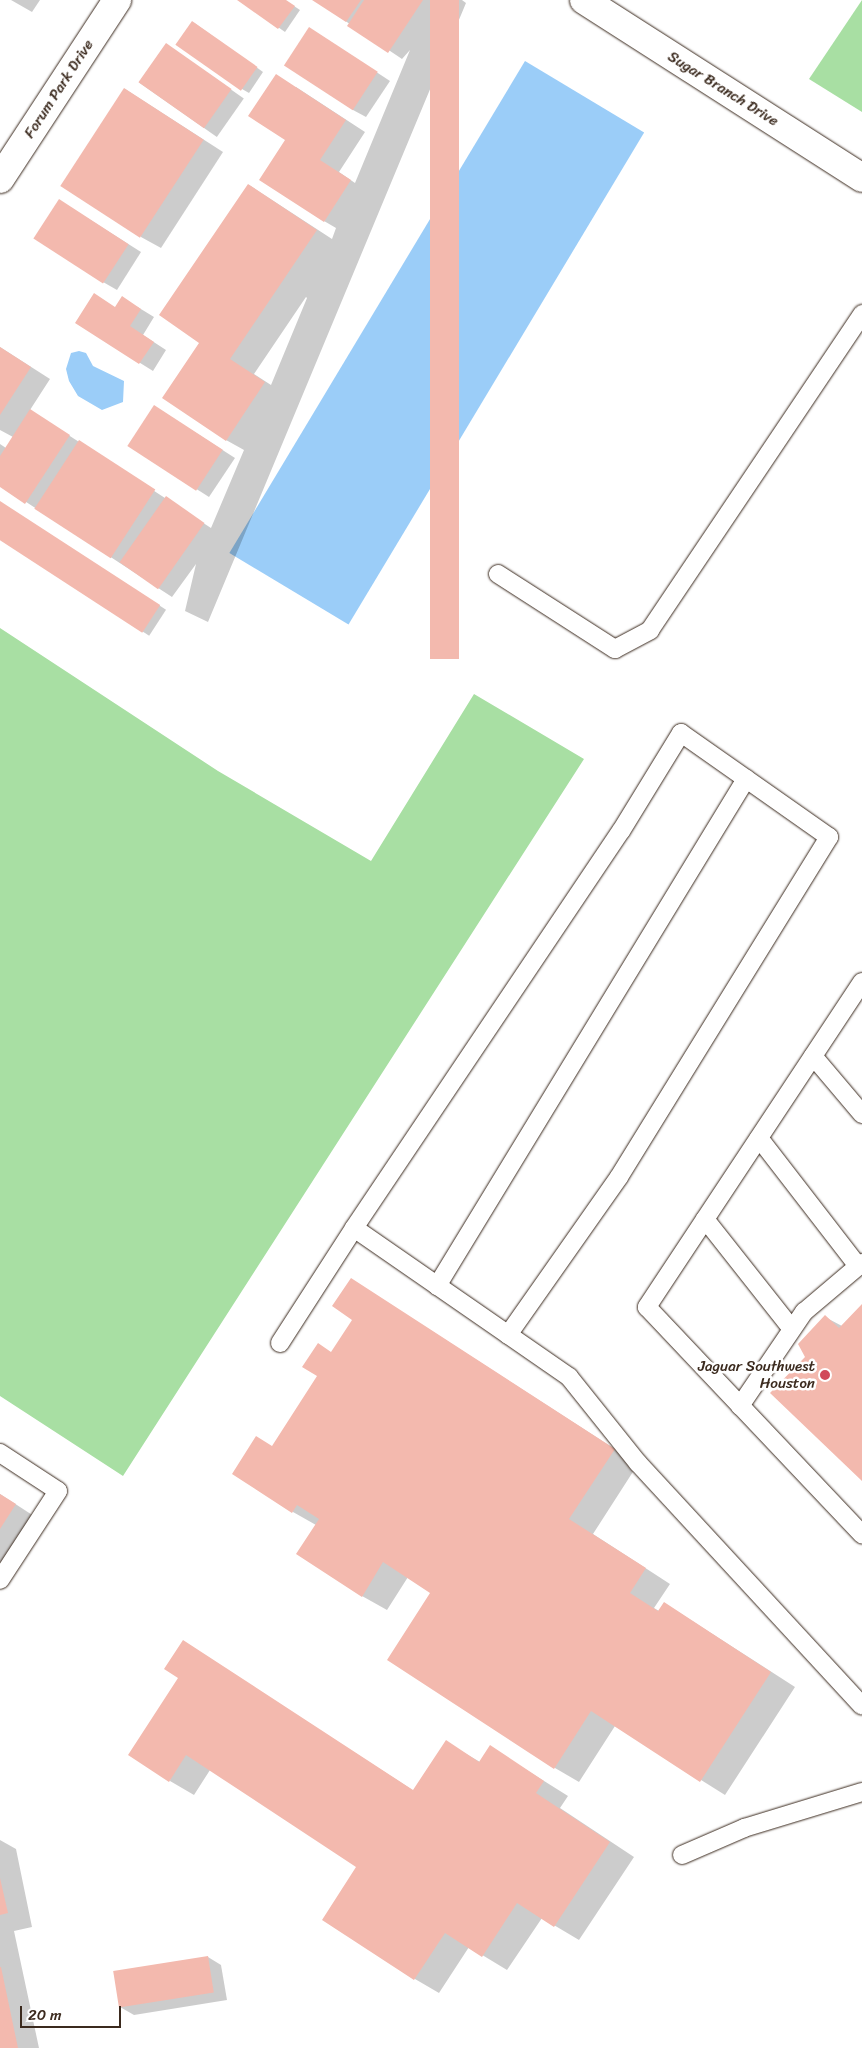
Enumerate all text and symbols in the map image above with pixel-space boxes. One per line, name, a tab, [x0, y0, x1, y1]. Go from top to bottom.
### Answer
street label: Forum Park Drive	[20, 36, 98, 142]
street label: Sugar Branch Drive	[664, 48, 782, 130]
place label: Jaguar Southwest Houston	[697, 1357, 815, 1392]
marker: Jaguar Southwest Houston	[819, 1369, 831, 1381]
scale bar	[22, 1996, 124, 2028]
text: 20 m	[28, 2002, 62, 2028]

